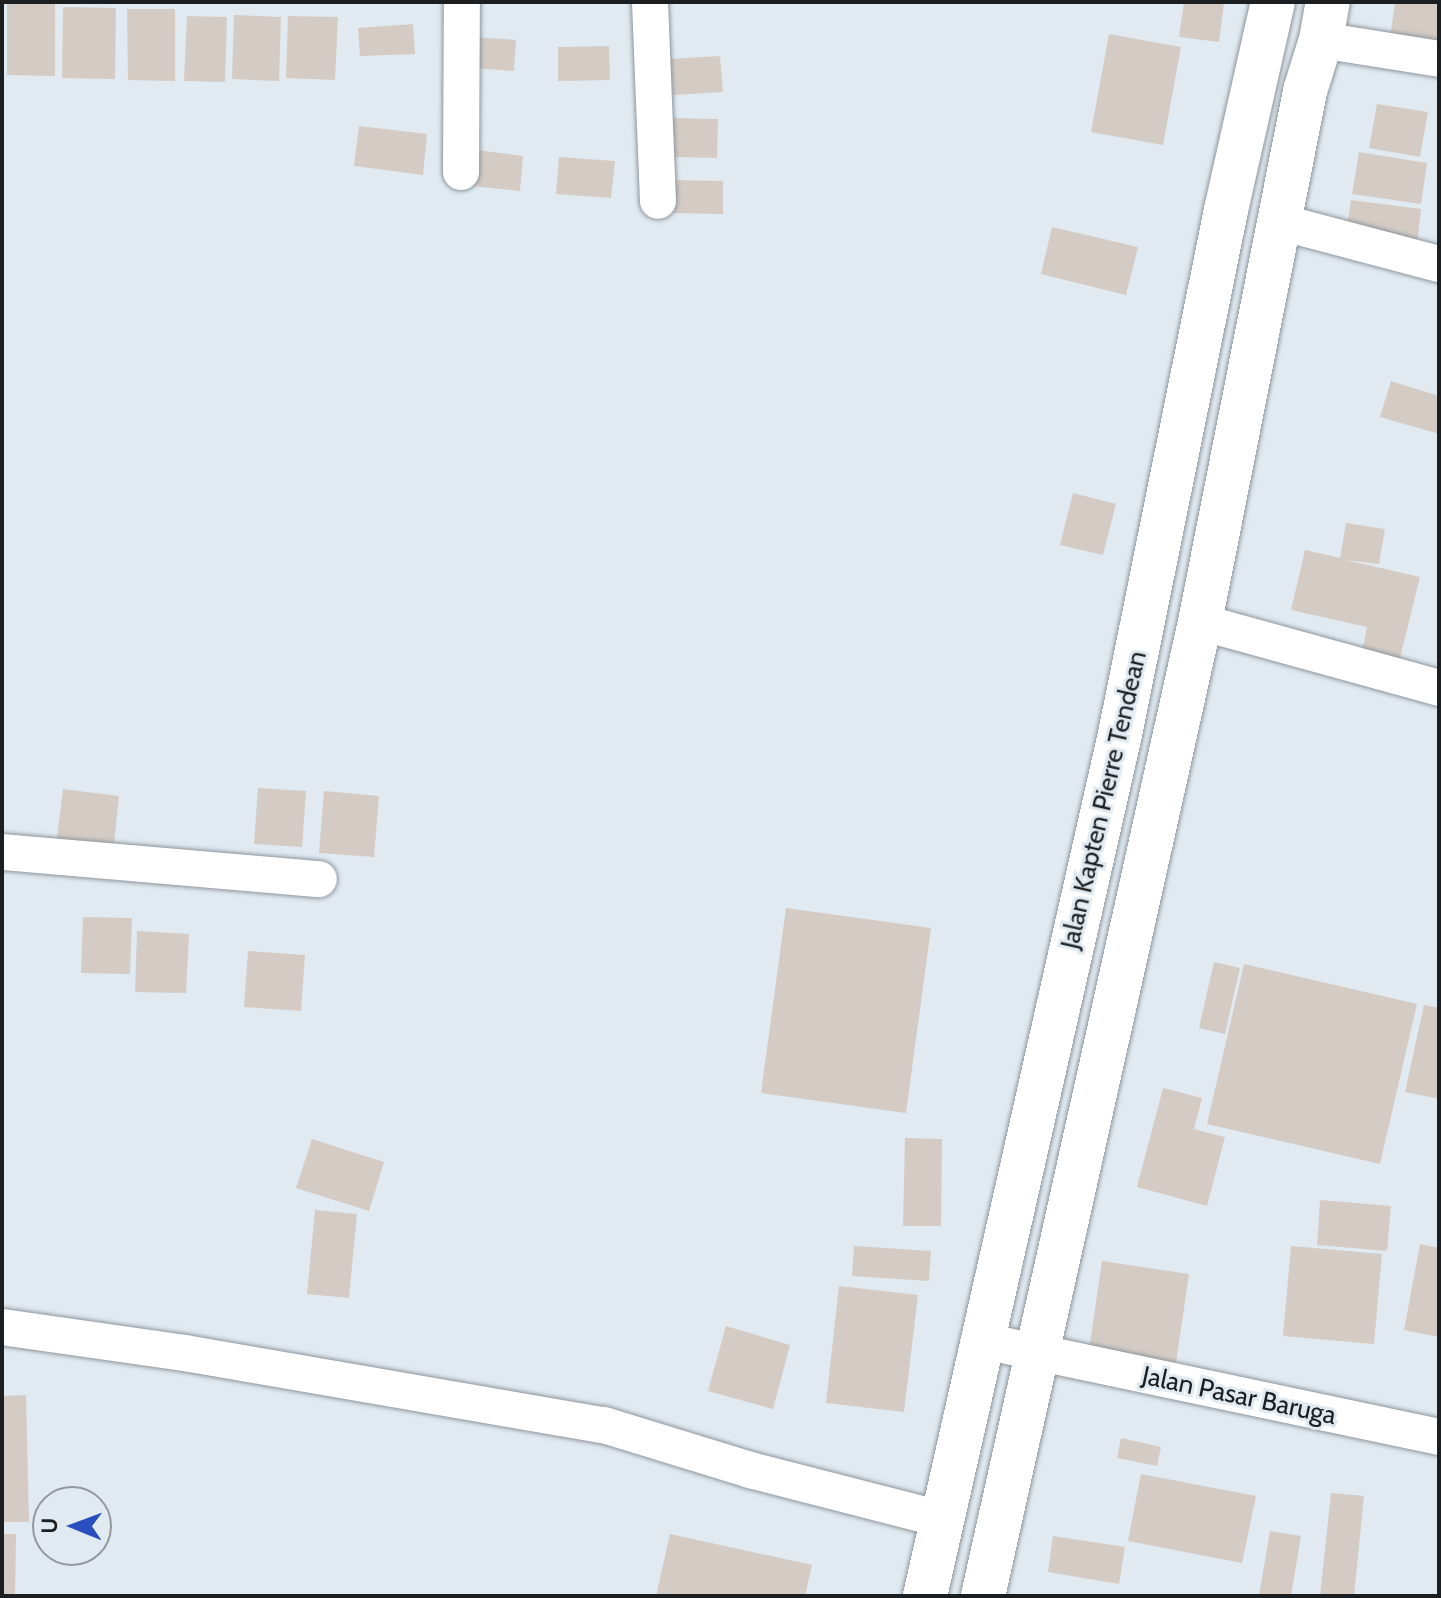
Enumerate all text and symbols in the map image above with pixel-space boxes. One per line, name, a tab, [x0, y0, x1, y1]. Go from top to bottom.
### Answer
street label: Jalan Kapten Pierre Tendean	[1055, 648, 1153, 952]
street label: Jalan Pasar Baruga	[1139, 1360, 1339, 1432]
north arrow	[32, 1486, 112, 1566]
text: U	[36, 1517, 63, 1534]

